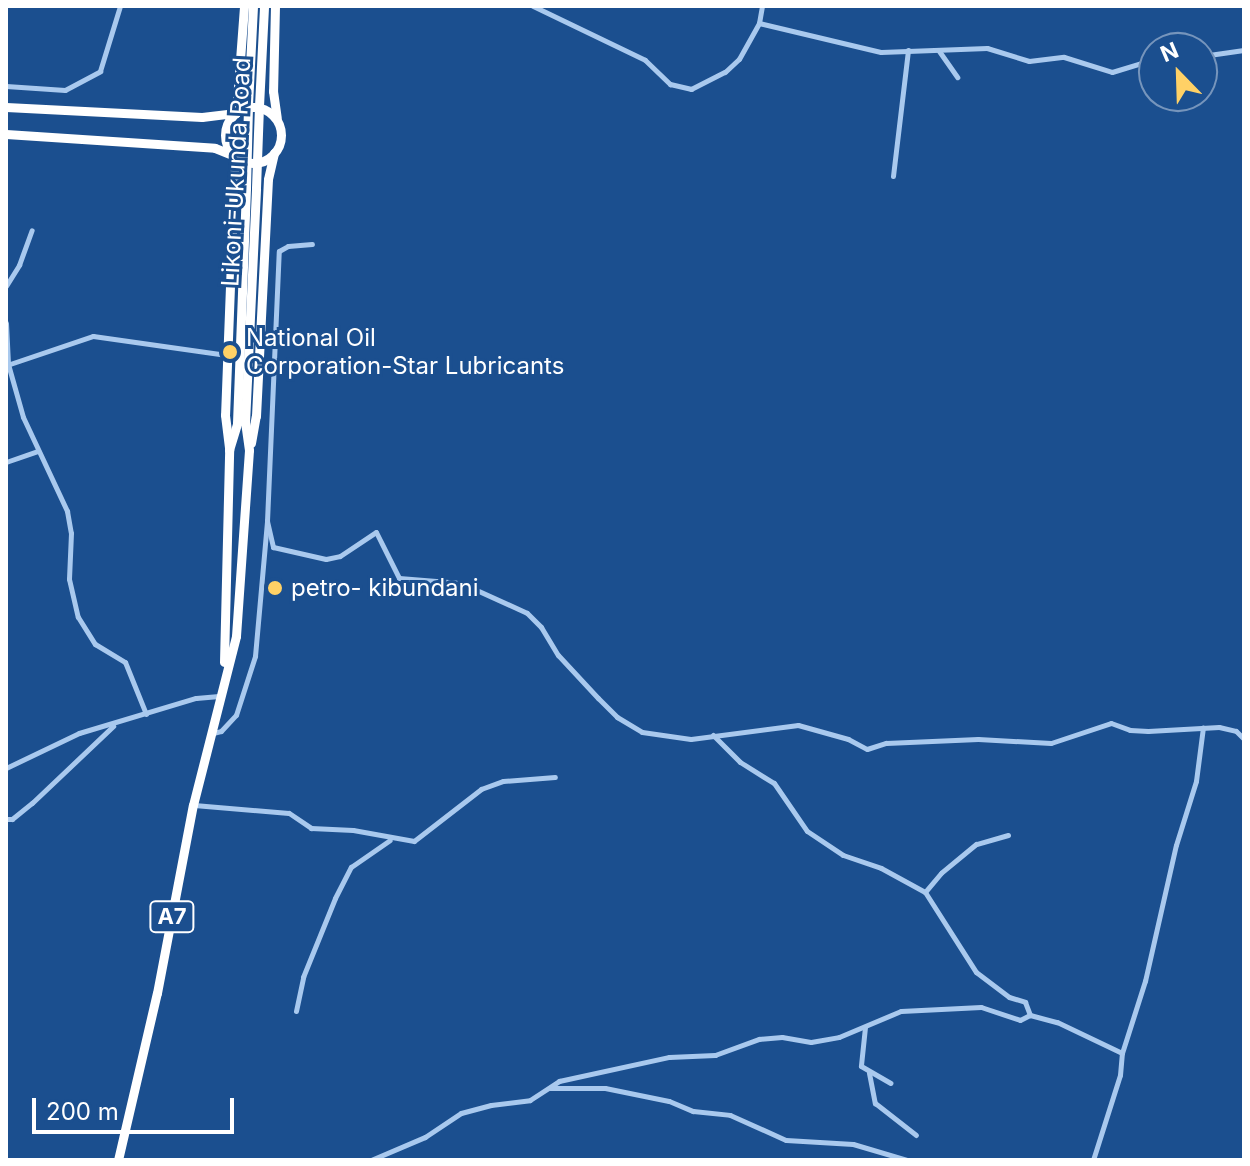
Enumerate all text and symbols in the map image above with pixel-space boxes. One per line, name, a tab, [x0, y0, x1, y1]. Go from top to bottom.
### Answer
north arrow	[1138, 32, 1218, 112]
text: N	[1157, 37, 1182, 67]
street label: Likoni-Ukunda Road	[216, 57, 256, 287]
place label: National Oil Corporation-Star Lubricants	[246, 324, 564, 380]
marker: National Oil Corporation-Star Lubricants	[221, 343, 239, 361]
place label: petro- kibundani	[291, 574, 479, 602]
marker: petro- kibundani	[266, 579, 284, 597]
road number: A7	[148, 899, 196, 935]
scale bar	[36, 1082, 238, 1132]
text: 200 m	[46, 1097, 119, 1126]

